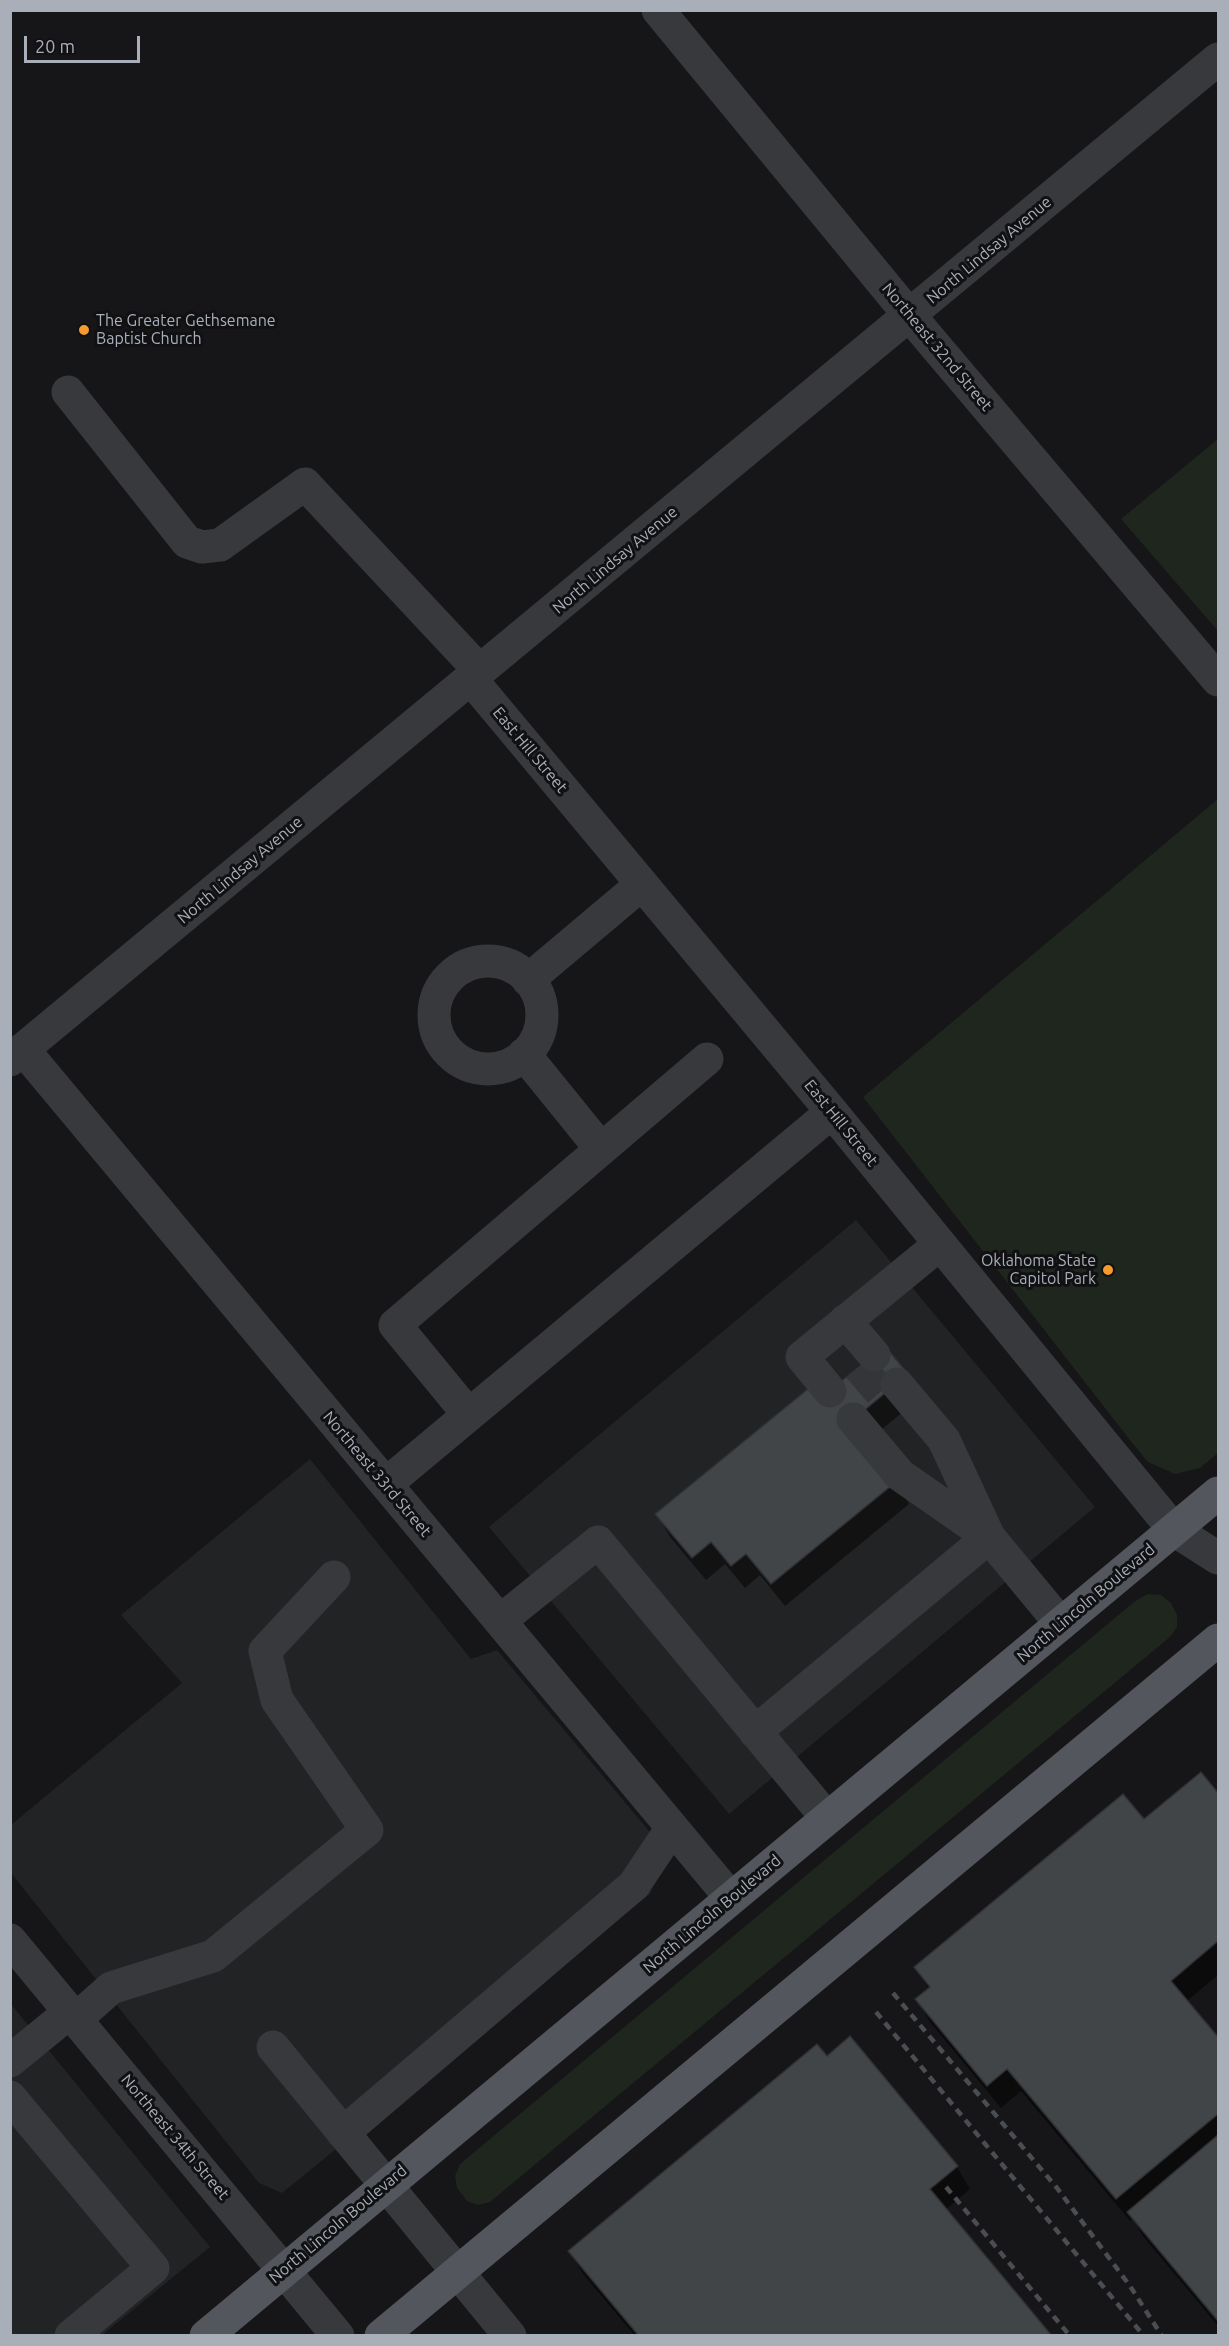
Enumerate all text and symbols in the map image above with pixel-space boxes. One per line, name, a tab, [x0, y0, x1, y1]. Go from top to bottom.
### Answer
scale bar	[27, 24, 142, 62]
text: 20 m	[35, 36, 75, 56]
street label: North Lindsay Avenue	[923, 192, 1055, 308]
street label: Northeast 32nd Street	[878, 279, 996, 415]
place label: The Greater Gethsemane Baptist Church	[96, 311, 276, 349]
marker: The Greater Gethsemane Baptist Church	[77, 323, 91, 337]
street label: North Lindsay Avenue	[549, 502, 681, 618]
street label: East Hill Street	[489, 703, 571, 797]
street label: North Lindsay Avenue	[174, 812, 306, 928]
street label: East Hill Street	[800, 1076, 882, 1170]
place label: Oklahoma State Capitol Park	[981, 1251, 1096, 1289]
marker: Oklahoma State Capitol Park	[1101, 1263, 1115, 1277]
street label: Northeast 33rd Street	[319, 1407, 435, 1541]
street label: North Lincoln Boulevard	[1013, 1540, 1159, 1666]
street label: North Lincoln Boulevard	[639, 1851, 785, 1977]
street label: Northeast 34th Street	[117, 2070, 233, 2204]
street label: North Lincoln Boulevard	[265, 2161, 411, 2287]

